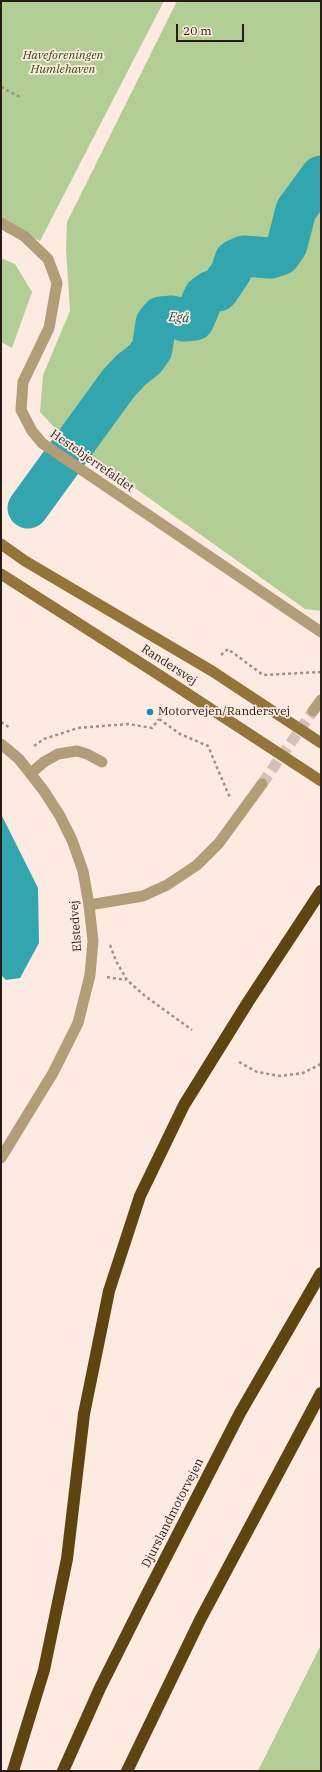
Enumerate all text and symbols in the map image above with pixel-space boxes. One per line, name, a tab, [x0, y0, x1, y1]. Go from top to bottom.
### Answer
scale bar	[178, 16, 246, 42]
text: 20 m	[183, 23, 212, 38]
park label: Haveforeningen Humlehaven	[23, 49, 103, 77]
water label: Egå	[168, 309, 190, 327]
street label: Hestebjerrefaldet	[47, 427, 137, 495]
street label: Randersvej	[138, 642, 200, 688]
place label: Motorvejen/Randersvej	[158, 705, 290, 719]
marker: Motorvejen/Randersvej	[145, 707, 155, 717]
street label: Elstedvej	[67, 900, 85, 952]
street label: Djurslandmotorvejen	[139, 1456, 207, 1570]

